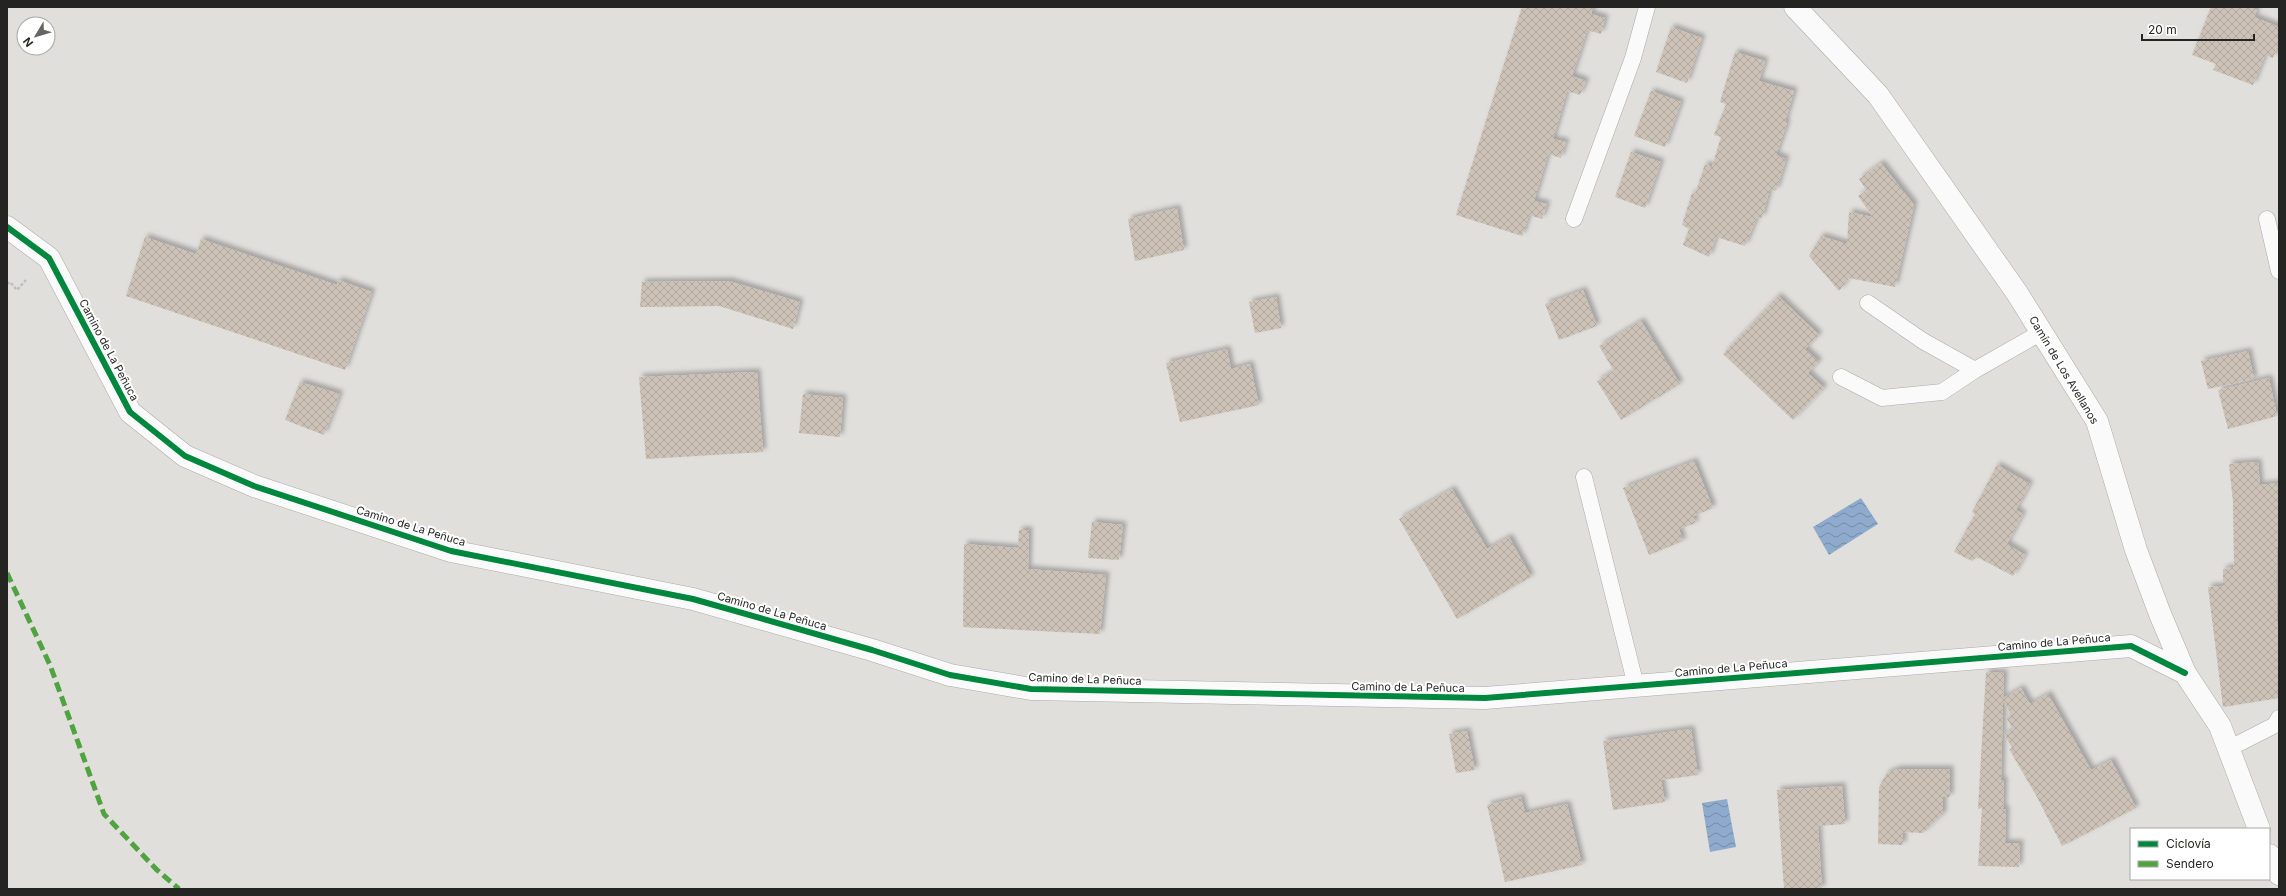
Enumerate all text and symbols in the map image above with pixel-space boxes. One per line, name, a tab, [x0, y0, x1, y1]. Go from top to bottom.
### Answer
north arrow	[16, 16, 56, 56]
scale bar	[2142, 16, 2254, 42]
text: 20 m	[2148, 22, 2177, 37]
text: N	[20, 35, 36, 50]
street label: Camino de La Peñuca	[76, 297, 142, 403]
street label: Camín de Los Avellanos	[2026, 313, 2102, 427]
street label: Camino de La Peñuca	[355, 503, 467, 549]
street label: Camino de La Peñuca	[716, 589, 828, 633]
street label: Camino de La Peñuca	[1997, 630, 2111, 654]
street label: Camino de La Peñuca	[1674, 656, 1788, 680]
street label: Camino de La Peñuca	[1028, 670, 1142, 688]
street label: Camino de La Peñuca	[1351, 679, 1465, 695]
legend	[2130, 828, 2270, 880]
text: Ciclovía	[2166, 836, 2211, 851]
text: Sendero	[2166, 856, 2214, 871]

